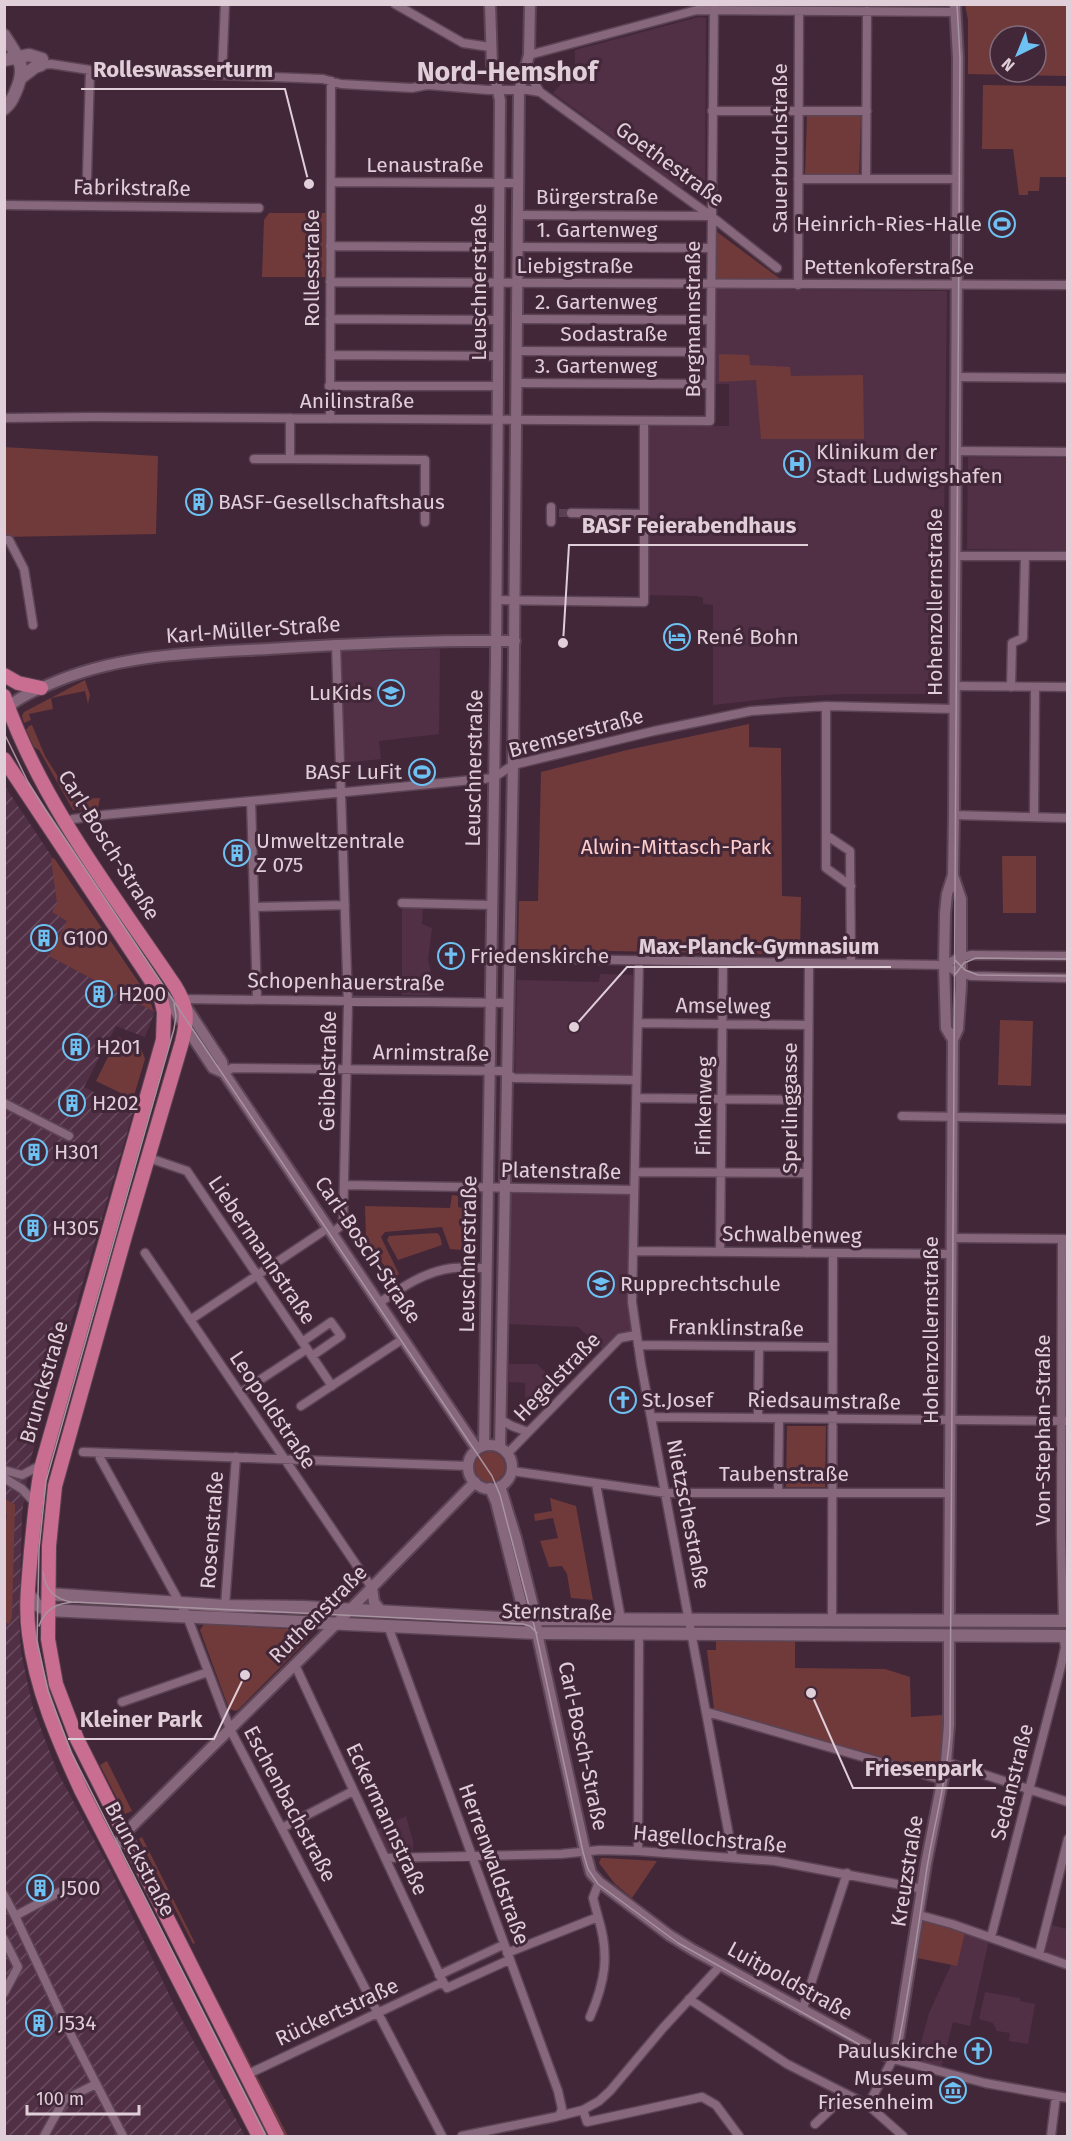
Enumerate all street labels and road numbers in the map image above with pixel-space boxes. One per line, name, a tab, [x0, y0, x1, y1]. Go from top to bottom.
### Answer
street label: Sauerbruchstraße	[767, 63, 793, 233]
street label: Goethestraße	[610, 116, 730, 212]
street label: Lenaustraße	[366, 152, 484, 178]
street label: Fabrikstraße	[73, 174, 191, 202]
street label: Bürgerstraße	[536, 184, 658, 210]
street label: Leuschnerstraße	[466, 203, 492, 361]
street label: Rollesstraße	[299, 209, 325, 327]
street label: 1. Gartenweg	[537, 217, 658, 243]
street label: Bergmannstraße	[680, 240, 706, 398]
street label: Liebigstraße	[516, 253, 634, 279]
street label: Pettenkoferstraße	[804, 254, 974, 280]
street label: 2. Gartenweg	[535, 289, 657, 315]
street label: Sodastraße	[560, 321, 668, 347]
street label: 3. Gartenweg	[535, 353, 657, 379]
street label: Anilinstraße	[300, 388, 414, 414]
street label: Hohenzollernstraße	[922, 508, 948, 696]
street label: Karl-Müller-Straße	[165, 611, 341, 649]
street label: Leuschnerstraße	[460, 689, 488, 847]
street label: Bremserstraße	[506, 702, 646, 764]
street label: Carl-Bosch-Straße	[52, 765, 166, 925]
street label: Schopenhauerstraße	[247, 967, 445, 997]
street label: Amselweg	[675, 992, 771, 1020]
street label: Geibelstraße	[314, 1010, 342, 1132]
street label: Arnimstraße	[373, 1039, 489, 1067]
street label: Sperlinggasse	[777, 1042, 803, 1174]
street label: Finkenweg	[690, 1056, 718, 1156]
street label: Platenstraße	[501, 1157, 621, 1185]
street label: Liebermannstraße	[203, 1171, 321, 1329]
street label: Carl-Bosch-Straße	[309, 1171, 427, 1329]
street label: Leuschnerstraße	[454, 1175, 482, 1333]
street label: Schwalbenweg	[722, 1221, 862, 1249]
street label: Hohenzollernstraße	[918, 1236, 944, 1424]
street label: Franklinstraße	[668, 1314, 804, 1342]
street label: Brunckstraße	[14, 1318, 74, 1446]
street label: Hegelstraße	[508, 1327, 606, 1427]
street label: Von-Stephan-Straße	[1030, 1334, 1056, 1526]
street label: Leopoldstraße	[224, 1346, 322, 1474]
street label: Riedsaumstraße	[747, 1387, 901, 1415]
street label: Nietzschestraße	[661, 1437, 715, 1591]
street label: Taubenstraße	[719, 1461, 849, 1487]
street label: Rosenstraße	[195, 1470, 229, 1590]
street label: Ruthenstraße	[263, 1559, 373, 1669]
street label: Sternstraße	[501, 1598, 613, 1626]
street label: Carl-Bosch-Straße	[552, 1659, 614, 1833]
street label: Eschenbachstraße	[238, 1721, 342, 1887]
street label: Sedanstraße	[985, 1721, 1039, 1843]
street label: Eckermannstraße	[340, 1739, 434, 1899]
street label: Herrenwaldstraße	[453, 1780, 535, 1948]
street label: Brunckstraße	[99, 1797, 181, 1921]
street label: Kreuzstraße	[885, 1813, 929, 1929]
street label: Hagellochstraße	[632, 1819, 788, 1859]
street label: Luitpoldstraße	[723, 1936, 857, 2026]
street label: Rückertstraße	[271, 1972, 403, 2052]

